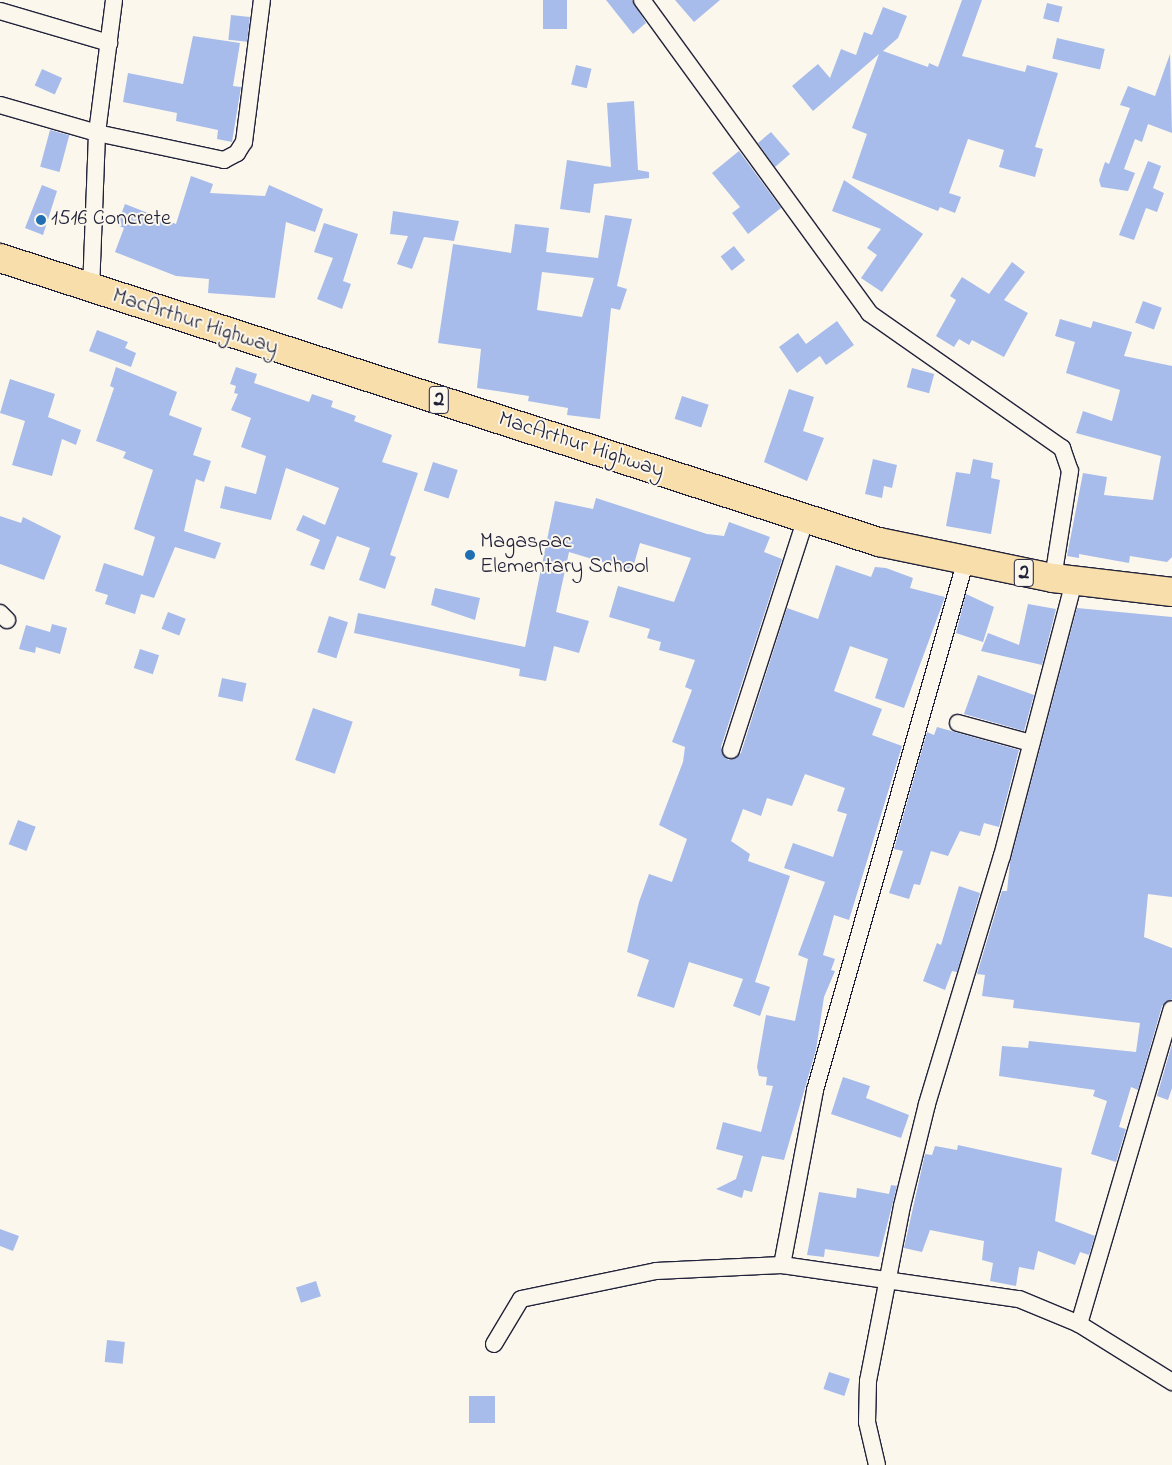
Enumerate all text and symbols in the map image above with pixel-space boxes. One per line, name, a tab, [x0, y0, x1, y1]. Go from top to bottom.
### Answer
place label: 1516 Concrete	[51, 207, 171, 233]
marker: 1516 Concrete	[35, 214, 47, 226]
street label: MacArthur Highway	[109, 284, 281, 362]
road number: 2	[428, 382, 450, 418]
street label: MacArthur Highway	[495, 407, 667, 485]
place label: Magaspac Elementary School	[480, 529, 649, 580]
marker: Magaspac Elementary School	[464, 549, 476, 561]
road number: 2	[1013, 554, 1035, 592]

